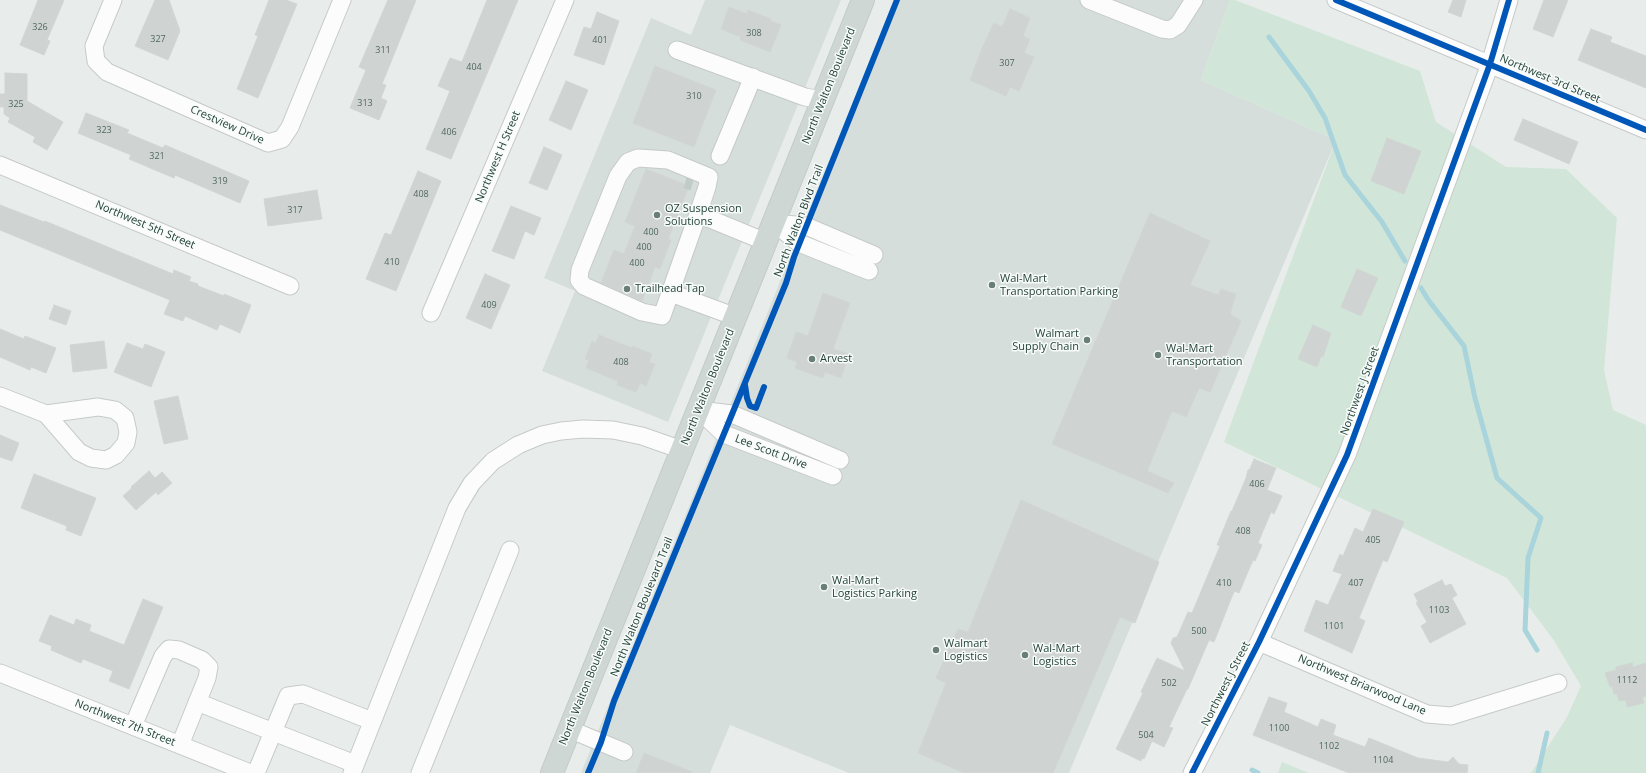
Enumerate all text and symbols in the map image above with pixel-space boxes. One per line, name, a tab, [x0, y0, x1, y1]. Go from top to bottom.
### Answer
house number: 326	[32, 22, 48, 32]
street label: North Walton Boulevard	[800, 26, 858, 146]
house number: 308	[746, 28, 762, 38]
house number: 327	[150, 34, 166, 44]
house number: 401	[592, 35, 608, 45]
house number: 311	[375, 45, 391, 55]
street label: Northwest 3rd Street	[1498, 52, 1602, 106]
house number: 307	[999, 58, 1015, 68]
house number: 404	[466, 62, 482, 72]
house number: 310	[686, 91, 702, 101]
house number: 313	[357, 98, 373, 108]
house number: 325	[8, 99, 24, 109]
street label: Crestview Drive	[188, 103, 266, 147]
street label: Northwest H Street	[473, 109, 523, 205]
house number: 323	[96, 125, 112, 135]
house number: 406	[441, 127, 457, 137]
house number: 321	[149, 151, 165, 161]
street label: North Walton Blvd Trail	[771, 163, 827, 279]
house number: 319	[212, 176, 228, 186]
house number: 408	[413, 189, 429, 199]
street label: Northwest 5th Street	[93, 198, 197, 252]
place label: OZ Suspension Solutions	[665, 202, 742, 228]
house number: 317	[287, 205, 303, 215]
marker: OZ Suspension Solutions	[652, 210, 662, 220]
house number: 400	[643, 227, 659, 237]
house number: 400	[636, 242, 652, 252]
house number: 410	[384, 257, 400, 267]
house number: 400	[629, 258, 645, 268]
place label: Wal-Mart Transportation Parking	[1000, 272, 1118, 298]
marker: Wal-Mart Transportation Parking	[987, 280, 997, 290]
place label: Trailhead Tap	[635, 282, 705, 296]
marker: Trailhead Tap	[622, 284, 632, 294]
house number: 409	[481, 300, 497, 310]
street label: North Walton Boulevard	[679, 327, 737, 447]
place label: Walmart Supply Chain	[1012, 327, 1079, 353]
marker: Walmart Supply Chain	[1082, 335, 1092, 345]
place label: Wal-Mart Transportation	[1166, 342, 1243, 368]
street label: Northwest J Street	[1338, 345, 1382, 437]
marker: Wal-Mart Transportation	[1153, 350, 1163, 360]
place label: Arvest	[820, 352, 852, 366]
marker: Arvest	[807, 354, 817, 364]
house number: 408	[613, 357, 629, 367]
street label: Lee Scott Drive	[733, 432, 809, 472]
house number: 406	[1249, 479, 1265, 489]
house number: 408	[1235, 526, 1251, 536]
street label: North Walton Boulevard Trail	[608, 535, 676, 679]
house number: 405	[1365, 535, 1381, 545]
place label: Wal-Mart Logistics Parking	[832, 574, 917, 600]
house number: 410	[1216, 578, 1232, 588]
house number: 407	[1348, 578, 1364, 588]
marker: Wal-Mart Logistics Parking	[819, 582, 829, 592]
house number: 1103	[1429, 605, 1449, 615]
house number: 1101	[1324, 621, 1344, 631]
house number: 500	[1191, 626, 1207, 636]
street label: North Walton Boulevard	[557, 627, 615, 747]
place label: Walmart Logistics	[944, 637, 988, 663]
street label: Northwest J Street	[1199, 639, 1253, 729]
place label: Wal-Mart Logistics	[1033, 642, 1080, 668]
marker: Walmart Logistics	[931, 645, 941, 655]
marker: Wal-Mart Logistics	[1020, 650, 1030, 660]
street label: Northwest Briarwood Lane	[1296, 652, 1428, 718]
house number: 1112	[1617, 675, 1637, 685]
house number: 502	[1161, 678, 1177, 688]
street label: Northwest 7th Street	[73, 697, 177, 749]
house number: 1100	[1269, 723, 1289, 733]
house number: 504	[1138, 730, 1154, 740]
house number: 1102	[1319, 741, 1339, 751]
house number: 1104	[1373, 755, 1393, 765]

